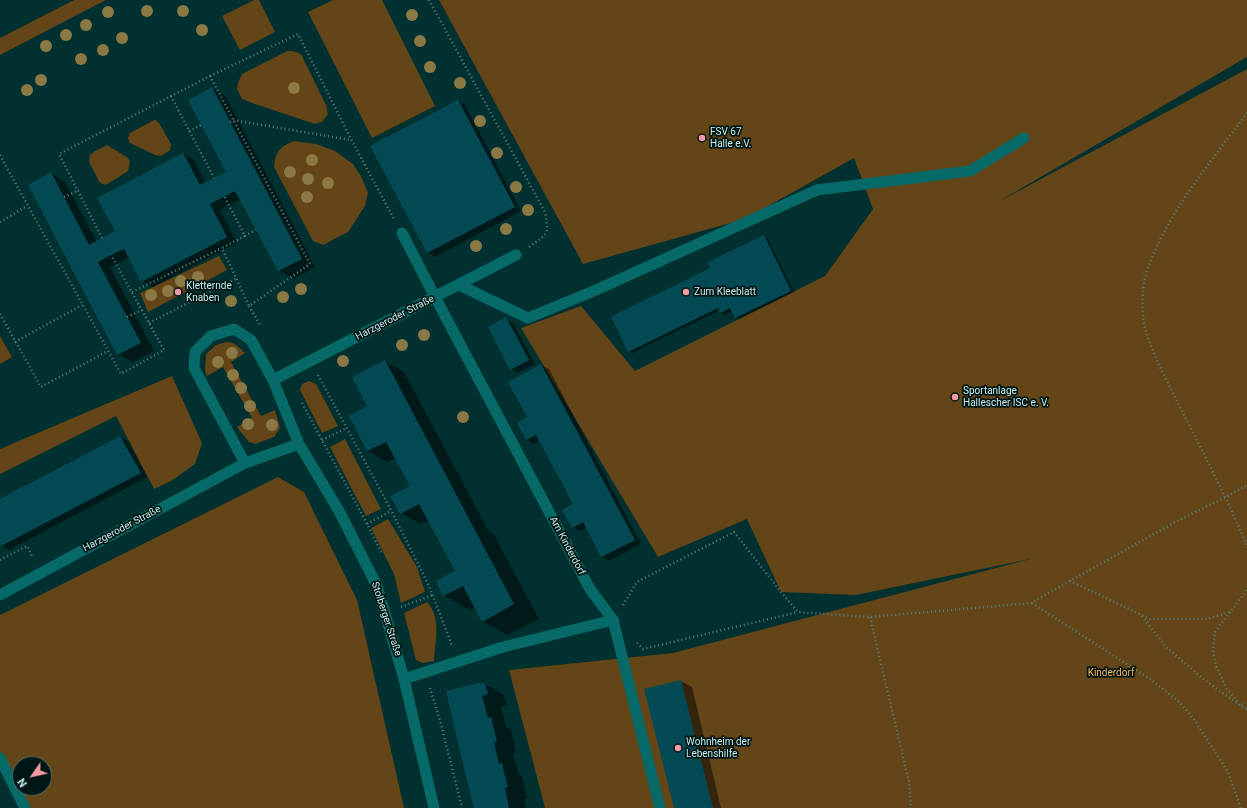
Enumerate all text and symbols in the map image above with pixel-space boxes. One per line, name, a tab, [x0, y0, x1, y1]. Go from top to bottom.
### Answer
place label: FSV 67 Halle e.V.	[710, 126, 751, 150]
marker: FSV 67 Halle e.V.	[697, 133, 707, 143]
place label: Kletternde Knaben	[186, 280, 232, 304]
place label: Zum Kleeblatt	[694, 286, 756, 298]
marker: Kletternde Knaben	[173, 287, 183, 297]
marker: Zum Kleeblatt	[681, 287, 691, 297]
street label: Harzgeroder Straße	[354, 293, 436, 343]
place label: Sportanlage Hallescher ISC e. V.	[963, 385, 1049, 408]
marker: Sportanlage Hallescher ISC e. V.	[950, 392, 960, 402]
street label: Harzgeroder Straße	[81, 503, 163, 555]
street label: Am Kinderdorf	[547, 515, 587, 577]
street label: Stolberger Straße	[368, 580, 404, 658]
park label: Kinderdorf	[1088, 667, 1134, 679]
place label: Wohnheim der Lebenshilfe	[686, 736, 750, 760]
marker: Wohnheim der Lebenshilfe	[673, 743, 683, 753]
north arrow	[12, 756, 52, 796]
text: N	[15, 776, 30, 789]

